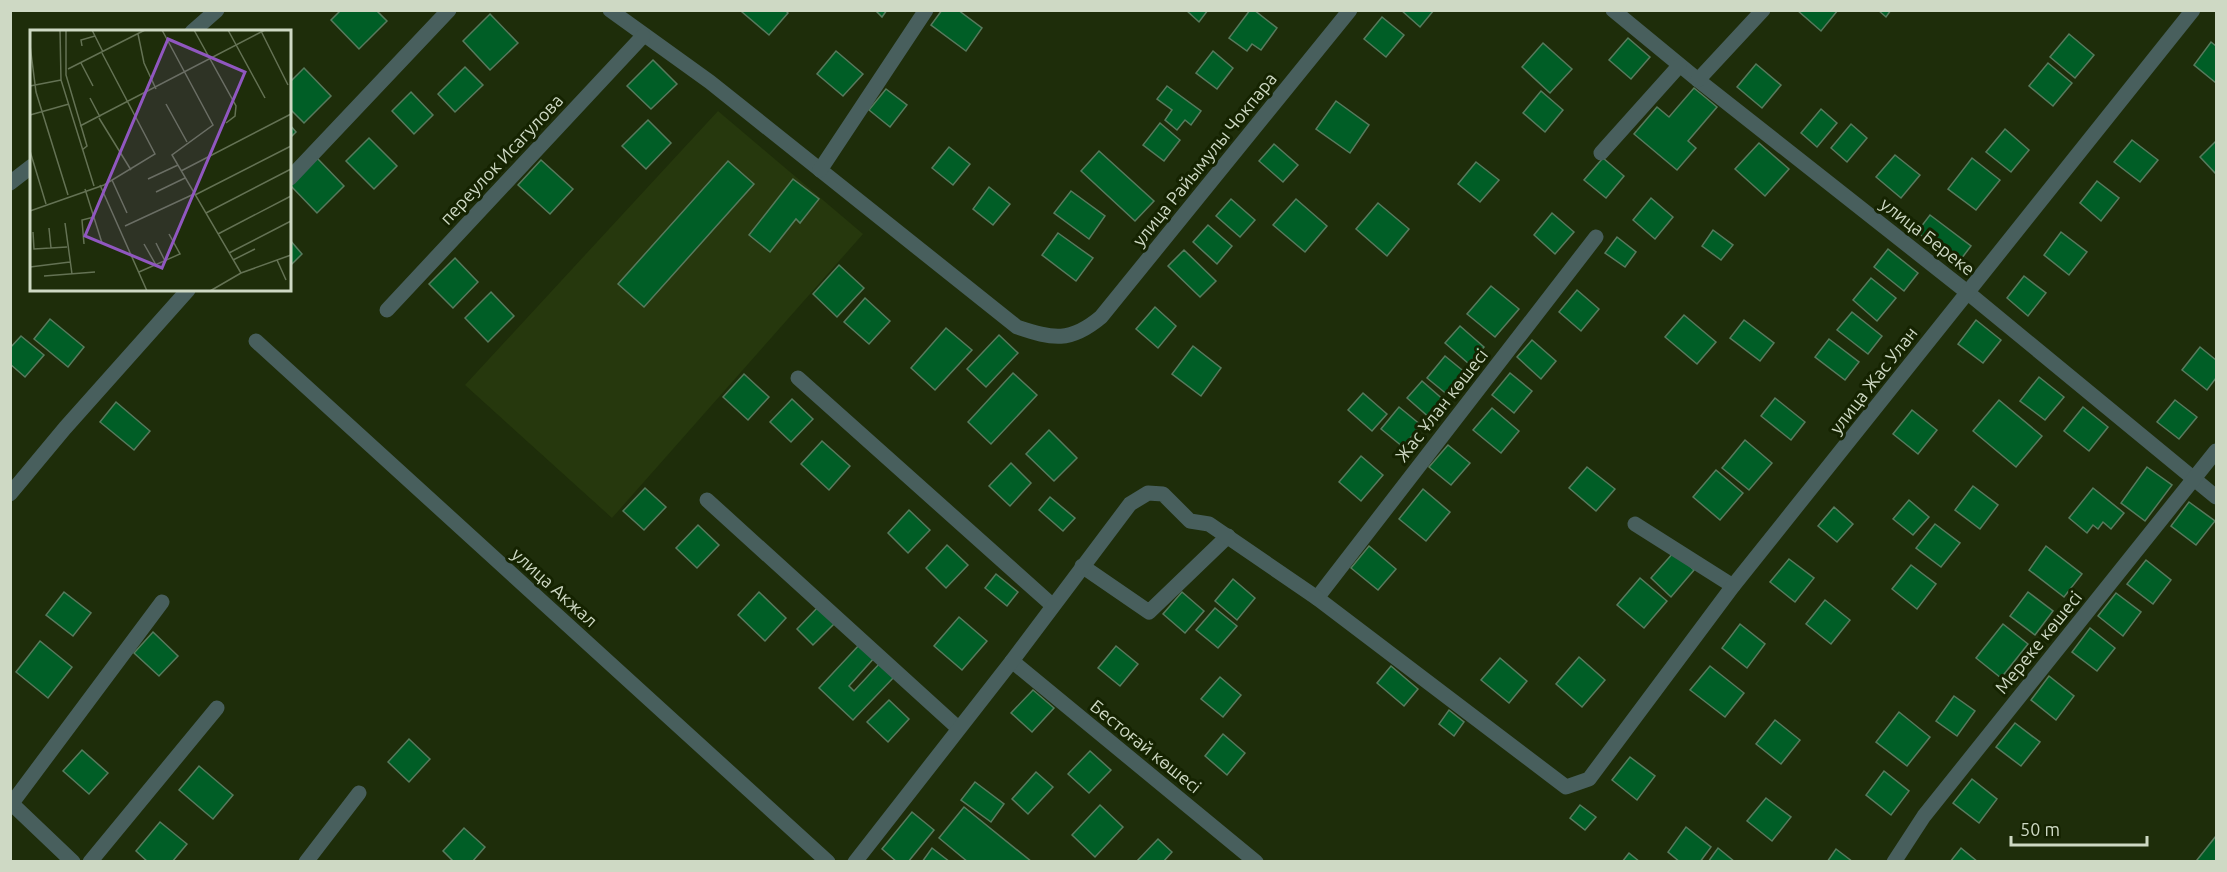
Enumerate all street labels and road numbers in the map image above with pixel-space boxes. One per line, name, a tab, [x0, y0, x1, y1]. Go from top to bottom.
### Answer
street label: улица Райымулы Чокпара	[1128, 68, 1280, 250]
street label: переулок Исагулова	[436, 90, 566, 228]
street label: улица Береке	[1877, 193, 1979, 279]
street label: улица Жас Улан	[1825, 323, 1921, 437]
street label: Жас Ұлан көшесі	[1391, 345, 1491, 465]
street label: улица Акжал	[508, 543, 602, 631]
street label: Мереке көшесі	[1991, 587, 2085, 697]
street label: Бестоғай көшесі	[1087, 695, 1205, 797]

